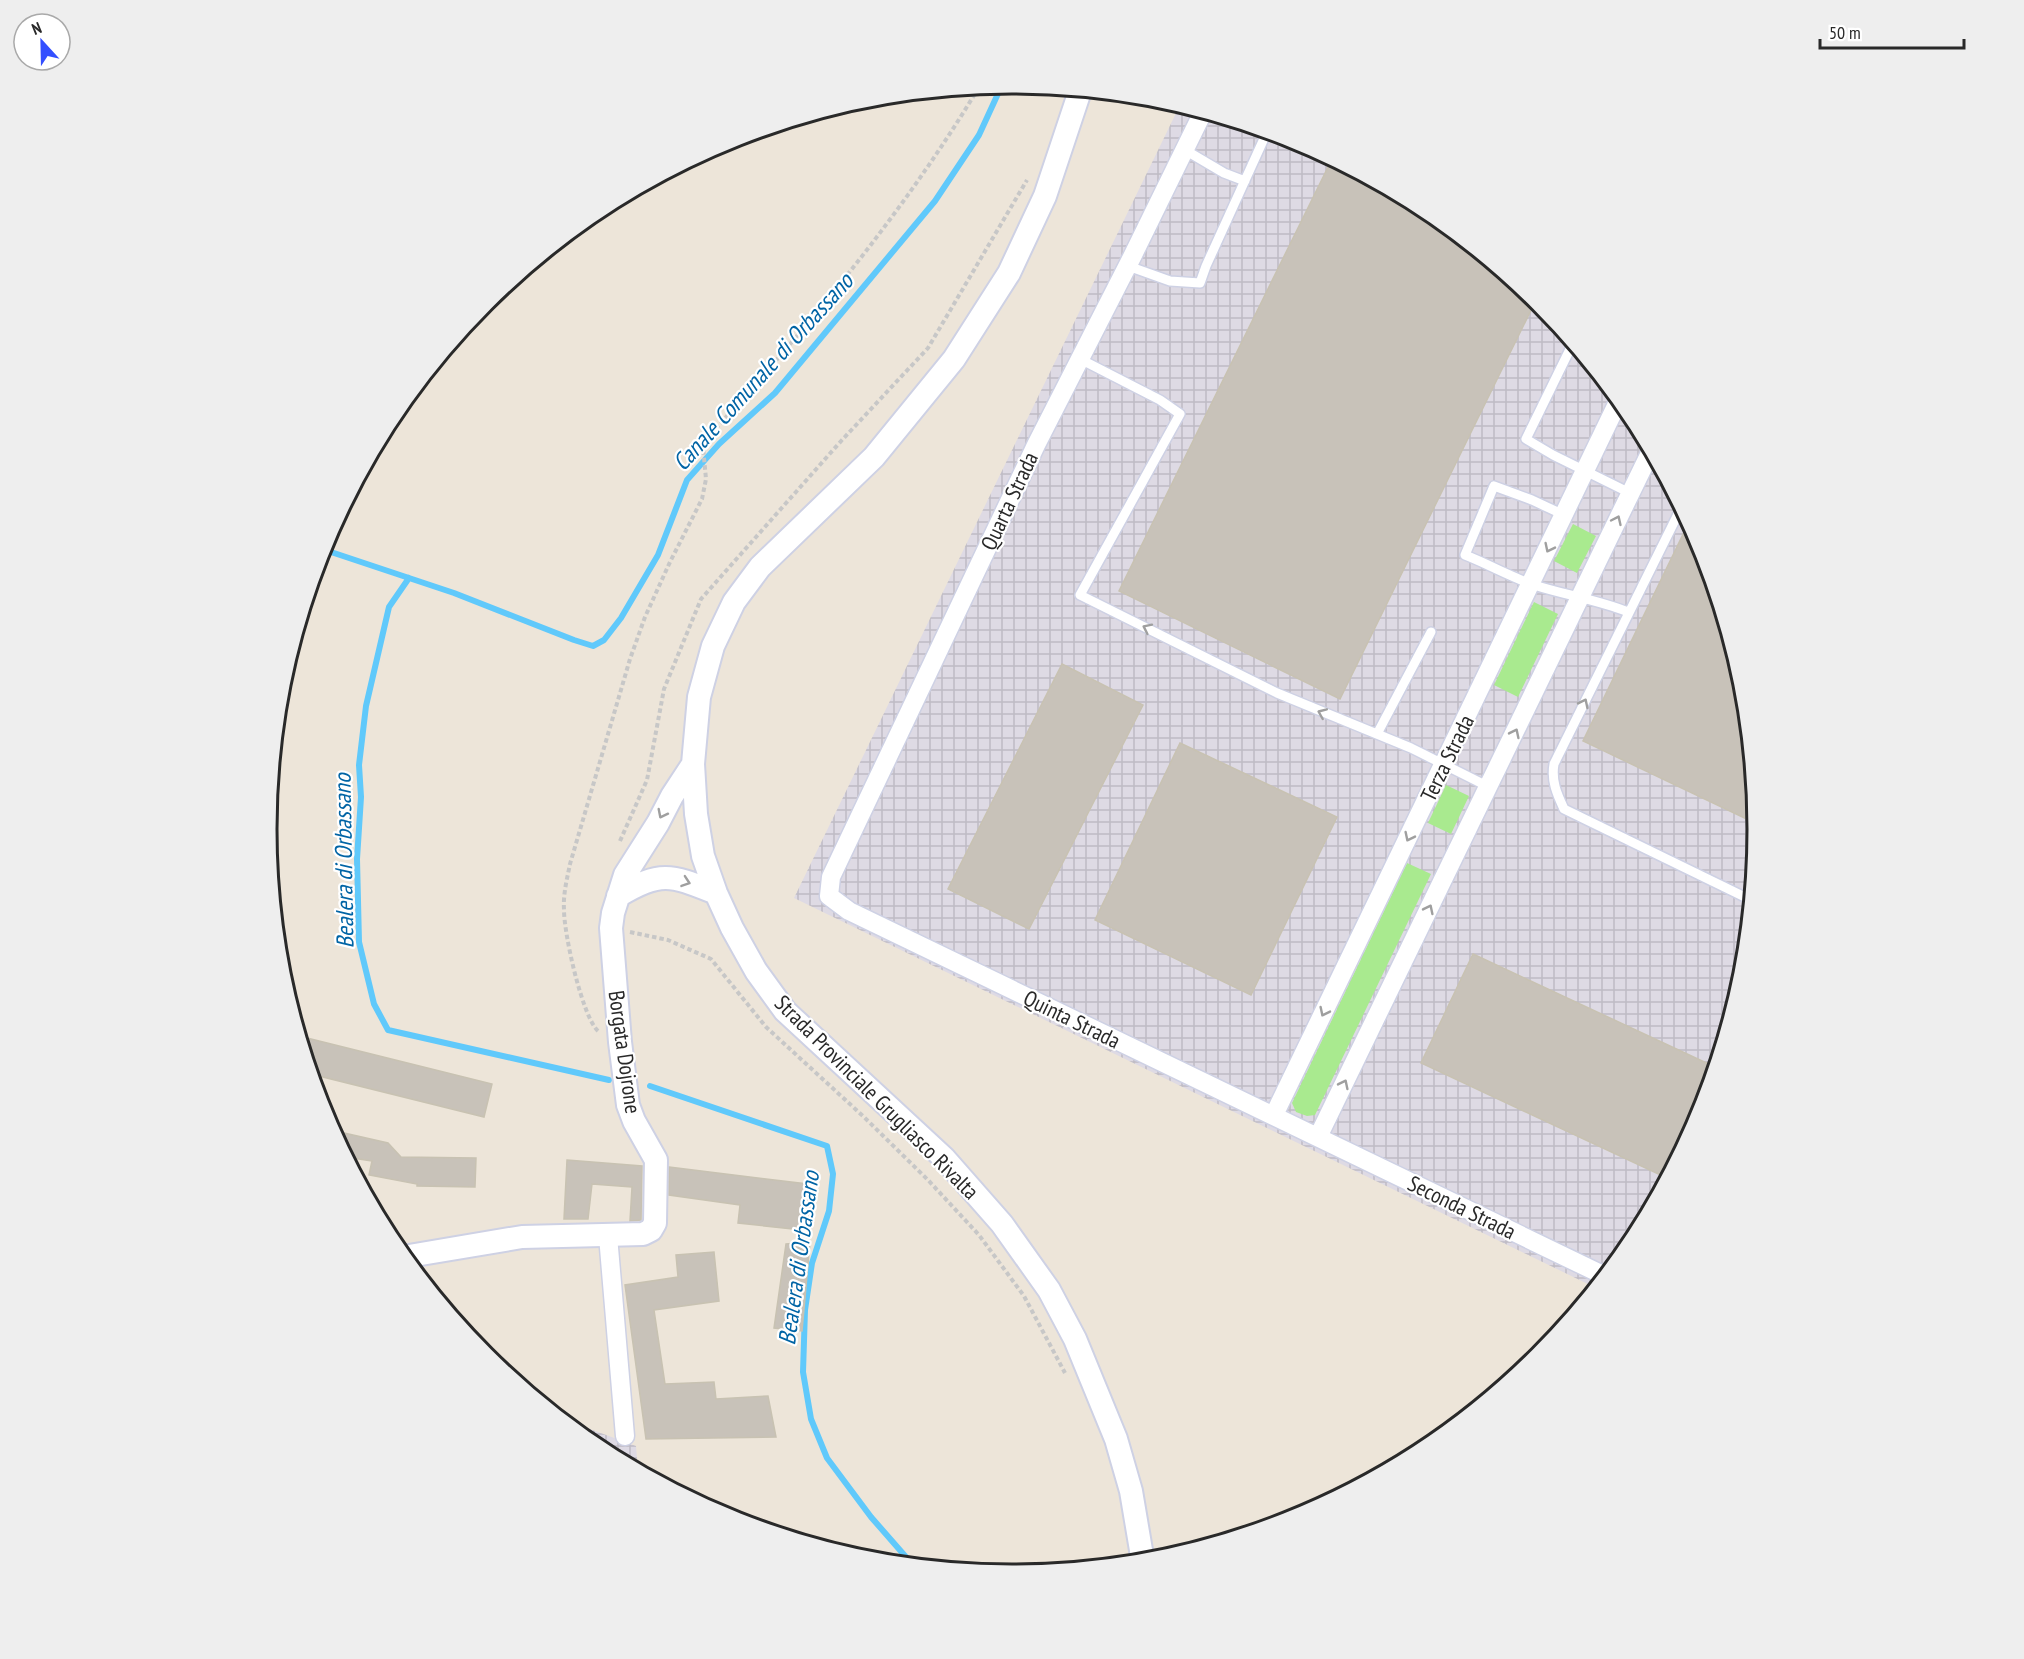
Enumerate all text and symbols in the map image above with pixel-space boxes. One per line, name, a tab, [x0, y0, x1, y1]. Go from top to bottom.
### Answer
north arrow	[12, 12, 72, 72]
scale bar	[1820, 12, 1964, 50]
text: N	[29, 17, 44, 39]
text: 50 m	[1829, 21, 1861, 44]
water label: Canale Comunale di Orbassano	[666, 265, 861, 477]
street label: Quarta Strada	[974, 447, 1044, 555]
one-way arrow	[1610, 515, 1622, 526]
one-way arrow	[1544, 541, 1556, 552]
one-way arrow	[1142, 624, 1153, 636]
one-way arrow	[1577, 698, 1588, 709]
one-way arrow	[1318, 708, 1329, 720]
street label: Terza Strada	[1414, 710, 1480, 806]
one-way arrow	[1507, 729, 1519, 740]
water label: Bealera di Orbassano	[326, 772, 361, 949]
one-way arrow	[658, 807, 669, 818]
one-way arrow	[1405, 830, 1416, 841]
one-way arrow	[681, 874, 691, 887]
one-way arrow	[1422, 904, 1434, 915]
street label: Quinta Strada	[1019, 984, 1125, 1054]
street label: Borgata Dojrone	[603, 989, 647, 1115]
street label: Strada Provinciale Grugliasco Rivalta	[769, 989, 985, 1205]
one-way arrow	[1319, 1006, 1331, 1017]
one-way arrow	[1337, 1080, 1348, 1090]
water label: Bealera di Orbassano	[771, 1168, 826, 1347]
street label: Seconda Strada	[1403, 1169, 1521, 1245]

